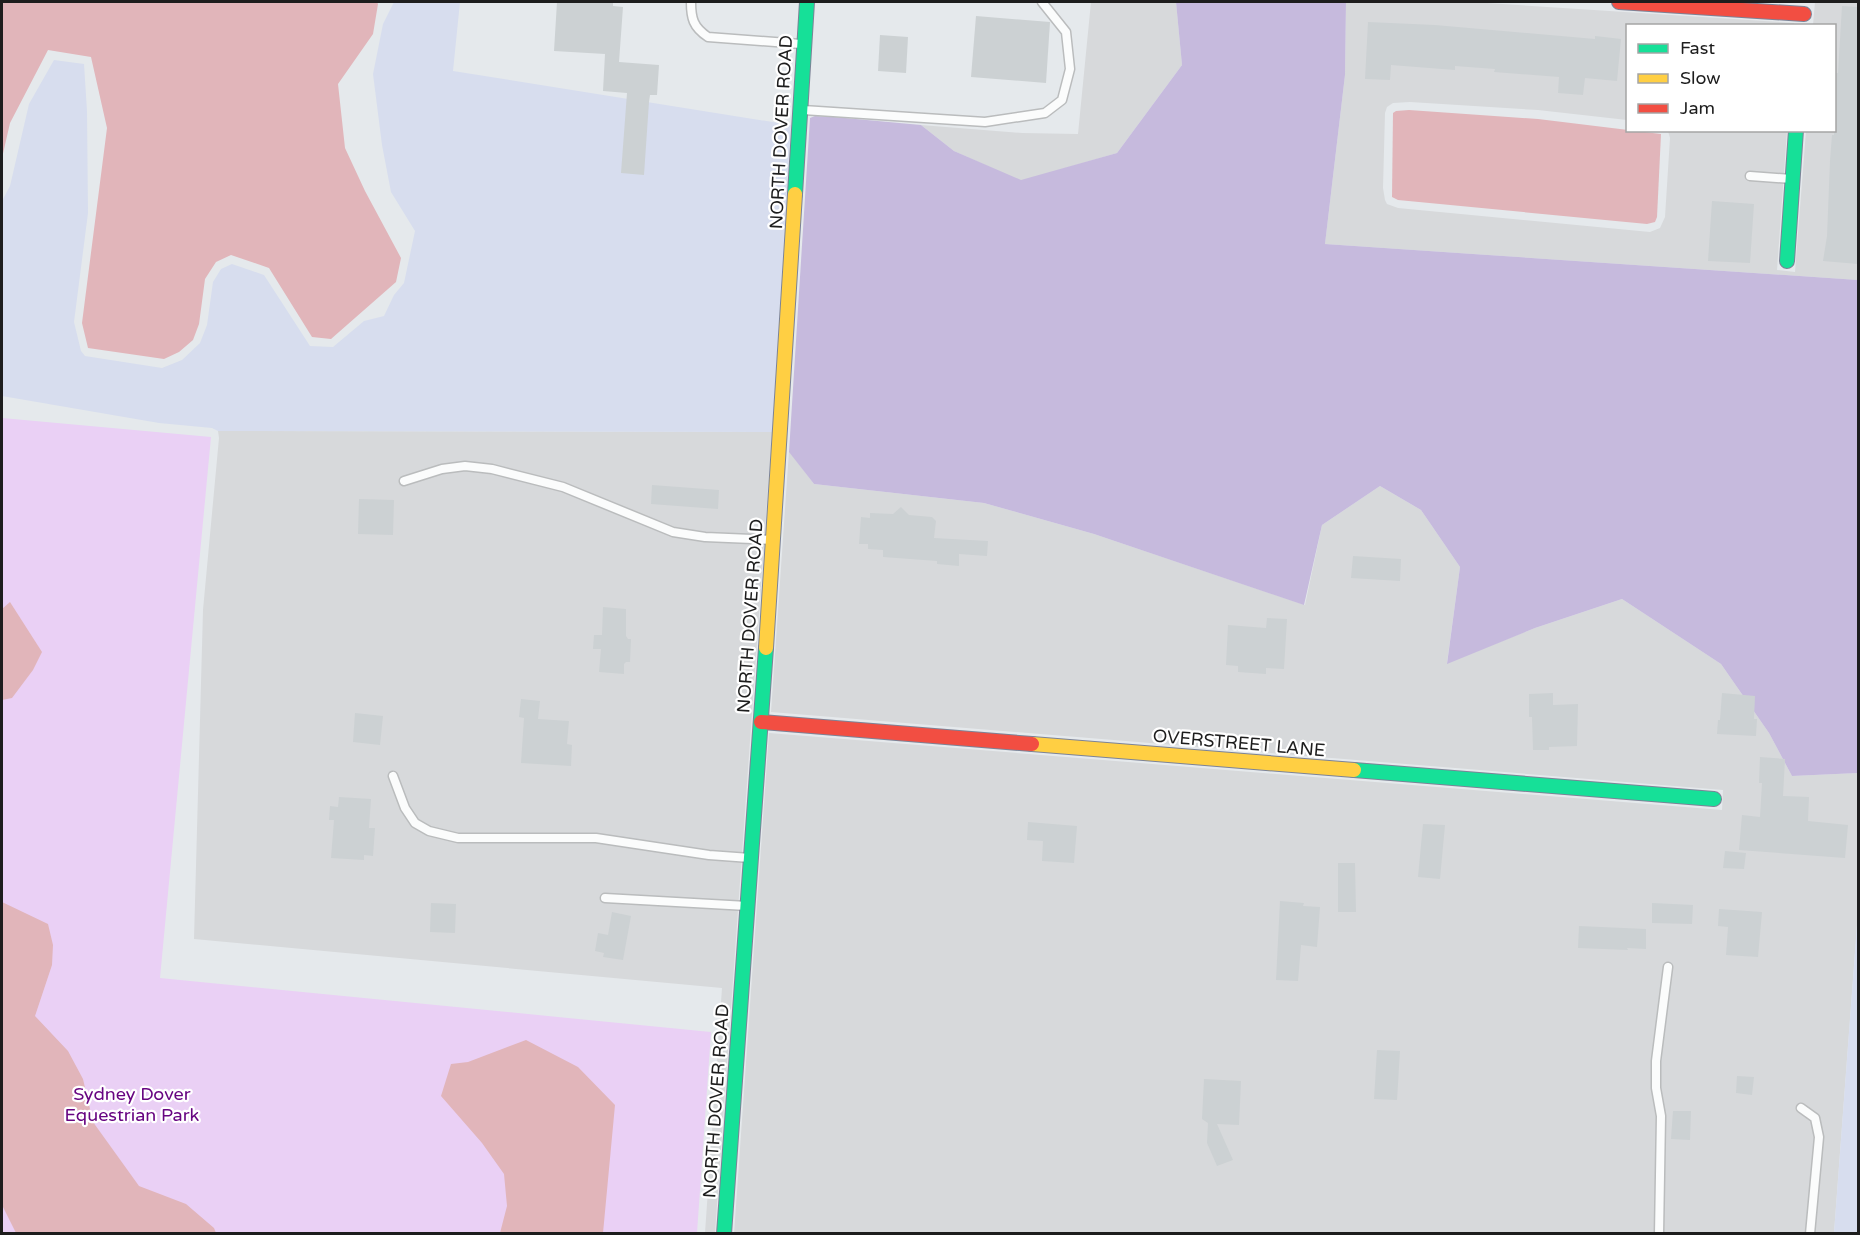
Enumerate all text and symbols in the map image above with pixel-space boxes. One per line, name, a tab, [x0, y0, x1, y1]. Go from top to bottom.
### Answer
legend	[1626, 24, 1836, 132]
street label: NORTH DOVER ROAD	[765, 34, 797, 230]
text: Fast	[1680, 37, 1715, 59]
text: Slow	[1680, 67, 1721, 89]
text: Jam	[1680, 97, 1715, 119]
street label: NORTH DOVER ROAD	[732, 518, 768, 714]
street label: OVERSTREET LANE	[1152, 724, 1326, 762]
street label: NORTH DOVER ROAD	[698, 1003, 734, 1199]
park label: Sydney Dover Equestrian Park	[65, 1083, 200, 1126]

